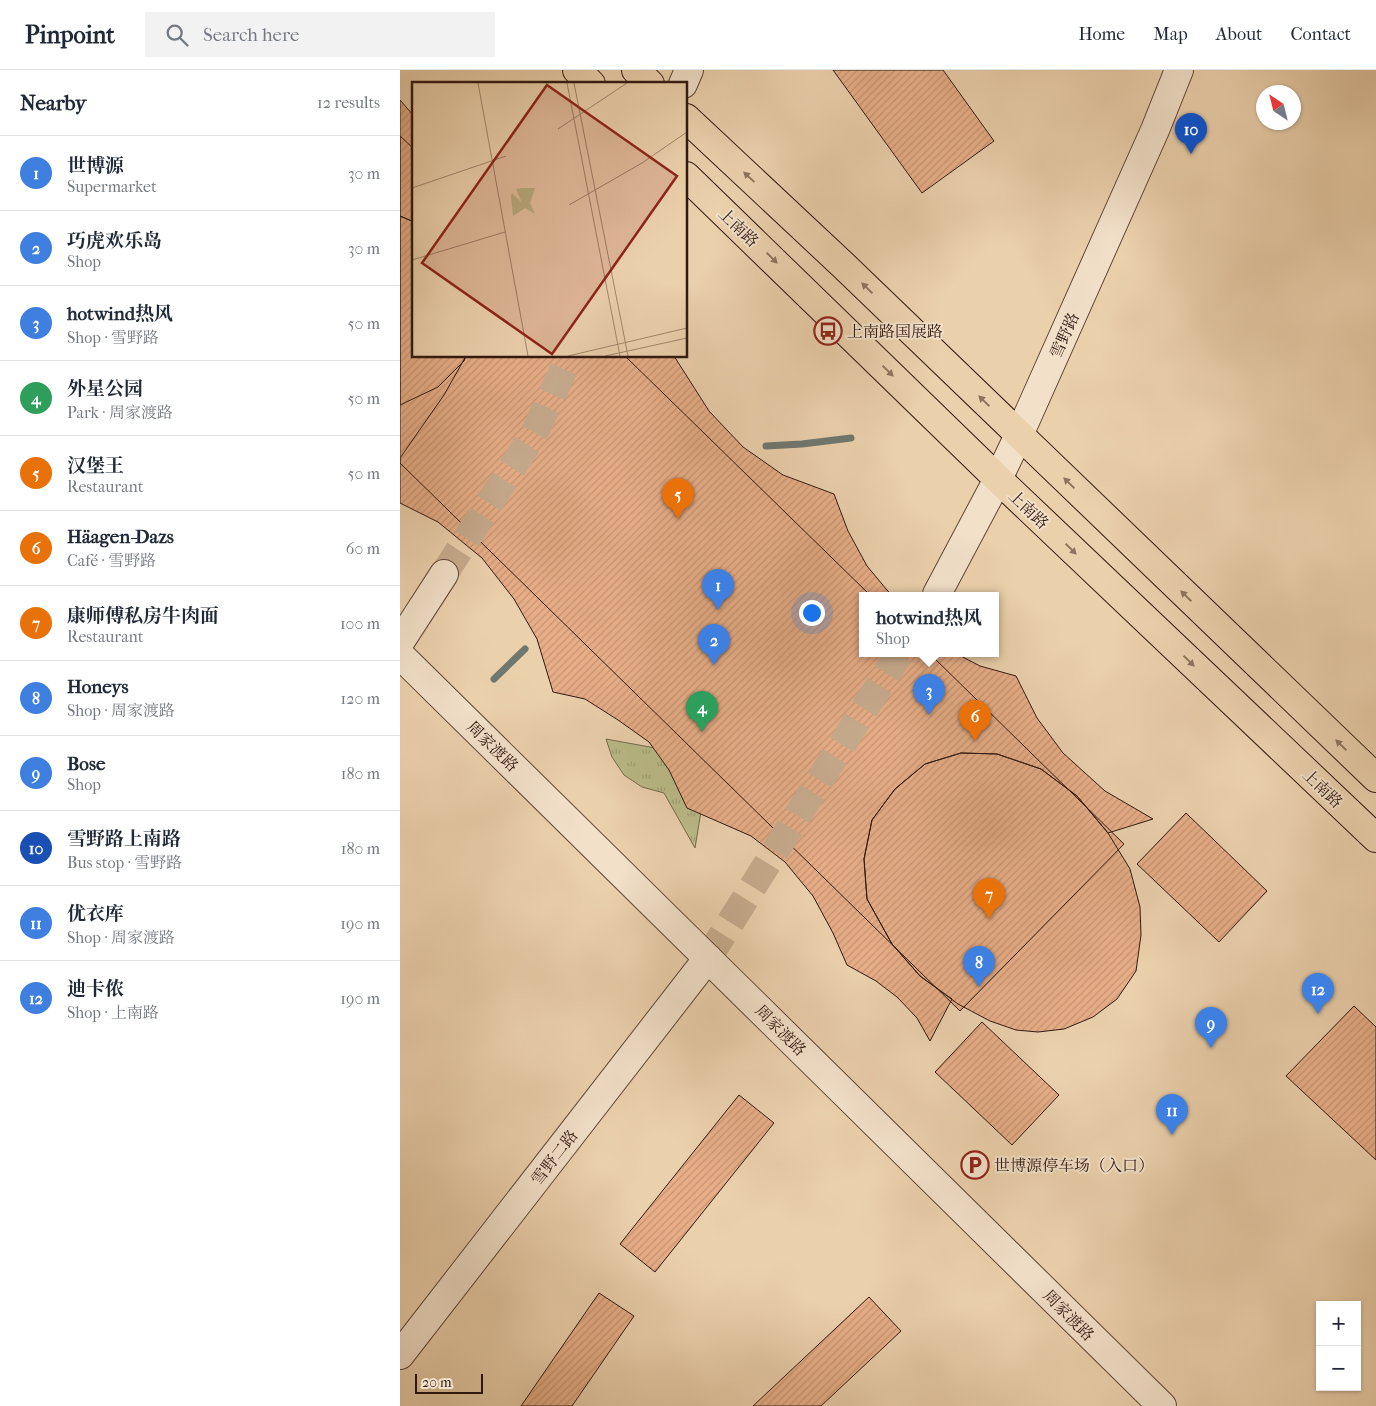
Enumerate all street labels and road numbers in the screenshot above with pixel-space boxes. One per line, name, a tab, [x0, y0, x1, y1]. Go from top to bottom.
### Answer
street label: 上南路	[715, 204, 763, 251]
street label: 雪野路	[1046, 309, 1083, 361]
street label: 上南路	[1005, 486, 1053, 533]
street label: 周家渡路	[463, 717, 522, 775]
street label: 上南路	[1299, 765, 1347, 812]
street label: 周家渡路	[751, 1001, 810, 1060]
street label: 雪野二路	[527, 1126, 582, 1188]
street label: 周家渡路	[1039, 1286, 1098, 1345]

